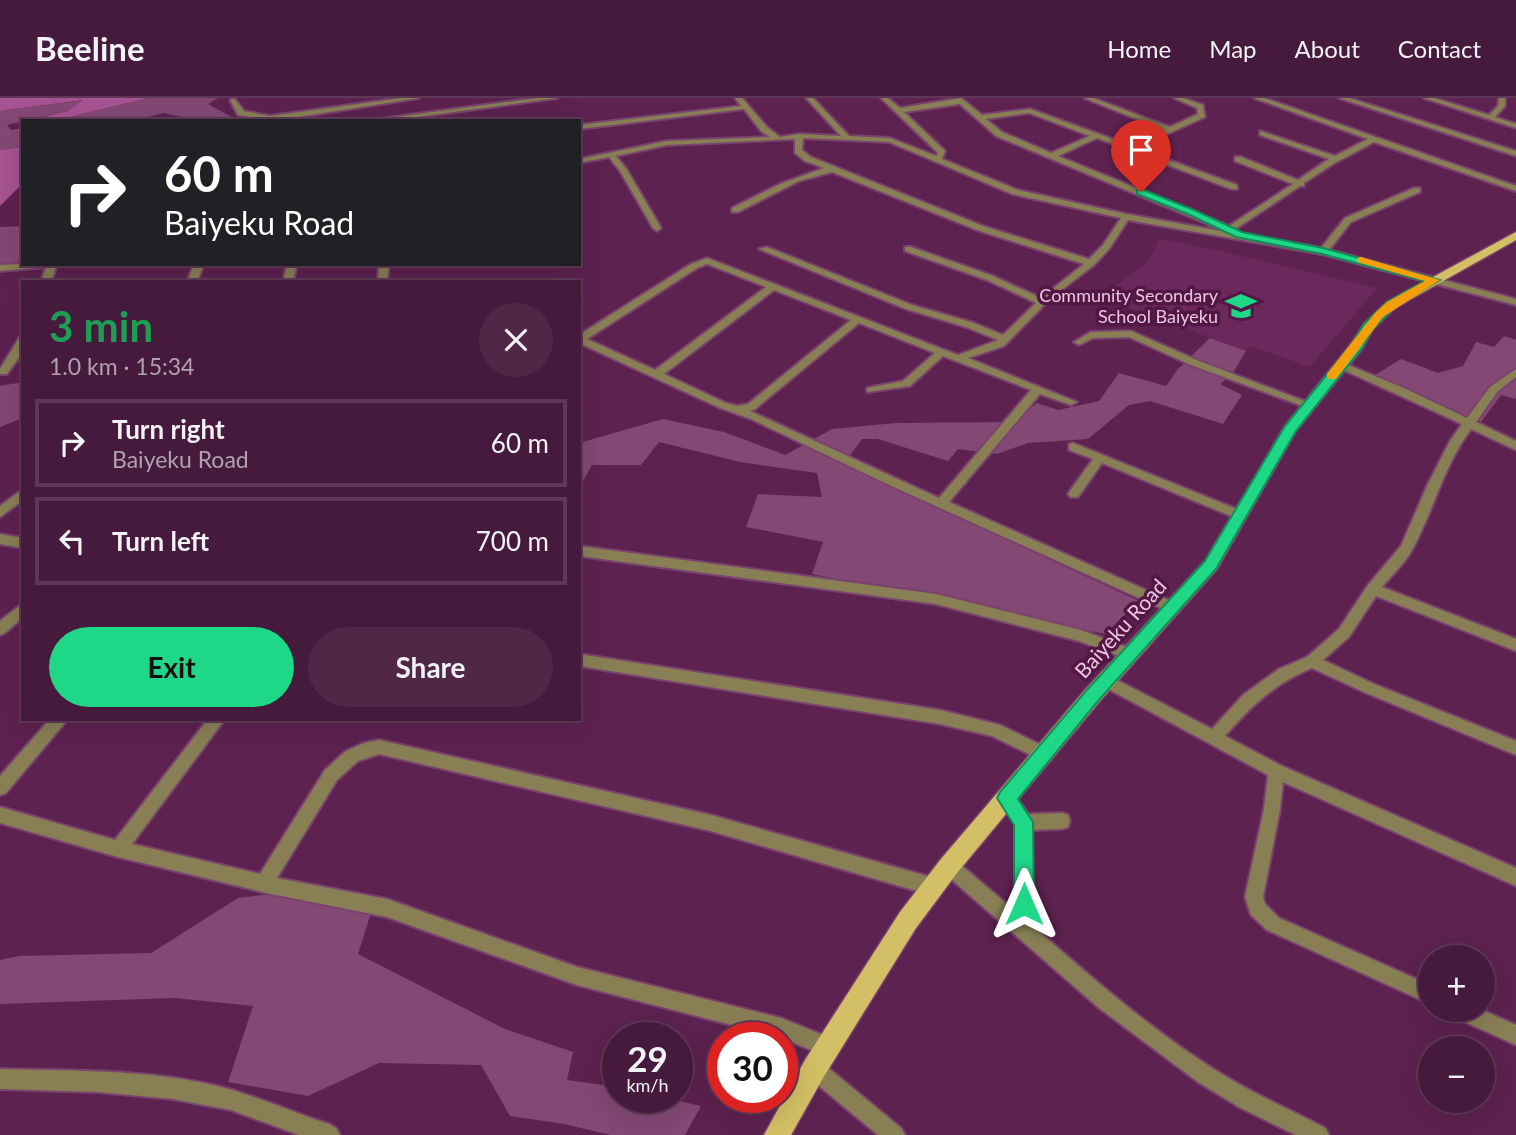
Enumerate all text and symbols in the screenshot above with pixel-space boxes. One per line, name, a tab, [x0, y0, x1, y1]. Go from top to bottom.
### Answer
text: Beeline	[35, 28, 145, 68]
text: Home	[1107, 34, 1171, 63]
text: Map	[1209, 34, 1257, 63]
text: About	[1295, 34, 1360, 63]
text: Contact	[1398, 34, 1481, 63]
pin	[1111, 120, 1171, 192]
icon: arrive	[1122, 131, 1160, 169]
text: 60 m	[164, 144, 274, 202]
icon: right	[49, 147, 140, 238]
text: Baiyeku Road	[164, 203, 354, 242]
place label: Community Secondary School Baiyeku	[1039, 284, 1219, 327]
school or university icon: Community Secondary School Baiyeku	[1224, 289, 1258, 323]
text: 3 min	[49, 301, 153, 351]
button: close	[479, 303, 553, 377]
text: 1.0 km · 15:34	[49, 352, 194, 380]
text: Turn right	[112, 413, 225, 445]
icon: right	[53, 424, 91, 462]
text: 60 m	[491, 427, 549, 459]
text: Baiyeku Road	[112, 445, 249, 473]
icon: left	[53, 522, 91, 560]
text: Turn left	[112, 525, 209, 557]
text: 700 m	[476, 525, 549, 557]
street label: Baiyeku Road	[1069, 573, 1171, 683]
button: Exit	[49, 627, 294, 707]
button: Share	[308, 627, 553, 707]
position arrow	[987, 867, 1061, 941]
map controls	[1418, 945, 1495, 1113]
button: +	[1418, 945, 1495, 1022]
speed limit sign: 30	[707, 1022, 798, 1113]
button: −	[1418, 1036, 1495, 1113]
text: 29	[627, 1037, 668, 1079]
text: km/h	[626, 1074, 669, 1096]

